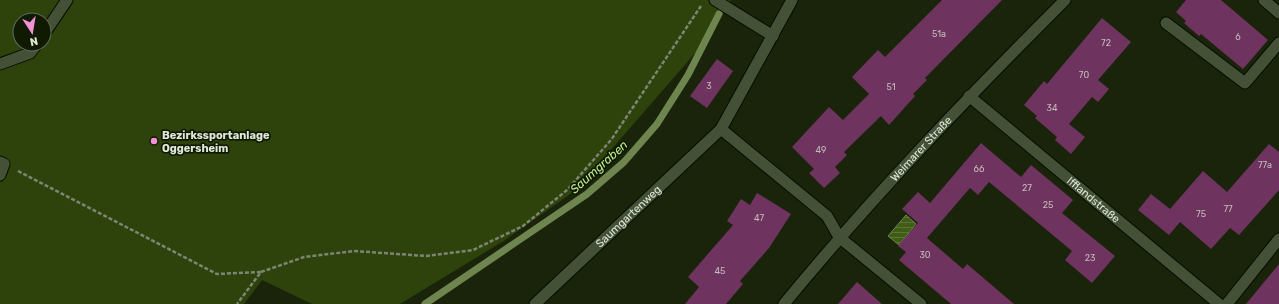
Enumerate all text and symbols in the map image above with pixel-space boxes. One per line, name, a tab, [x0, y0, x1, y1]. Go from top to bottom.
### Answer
north arrow	[12, 12, 52, 52]
house number: 51a	[932, 29, 946, 39]
house number: 6	[1235, 32, 1241, 42]
text: N	[29, 34, 39, 48]
house number: 72	[1101, 38, 1111, 48]
house number: 70	[1079, 70, 1089, 80]
house number: 3	[706, 81, 712, 91]
house number: 51	[886, 82, 896, 92]
house number: 34	[1047, 103, 1058, 113]
street label: Weimarer Straße	[888, 114, 955, 184]
place label: Bezirkssportanlage Oggersheim	[162, 129, 270, 155]
marker: Bezirkssportanlage Oggersheim	[149, 136, 159, 146]
water label: Saumgraben	[567, 138, 631, 196]
house number: 49	[816, 145, 826, 155]
house number: 77a	[1258, 160, 1272, 170]
house number: 66	[974, 164, 985, 174]
street label: Ifflandstraße	[1064, 174, 1122, 226]
street label: Saumgartenweg	[593, 183, 664, 250]
house number: 27	[1022, 183, 1032, 193]
house number: 25	[1043, 200, 1053, 210]
house number: 77	[1223, 204, 1233, 214]
house number: 75	[1196, 209, 1206, 219]
house number: 47	[754, 213, 764, 223]
house number: 30	[919, 250, 931, 260]
house number: 23	[1085, 253, 1095, 263]
house number: 45	[715, 266, 725, 276]

